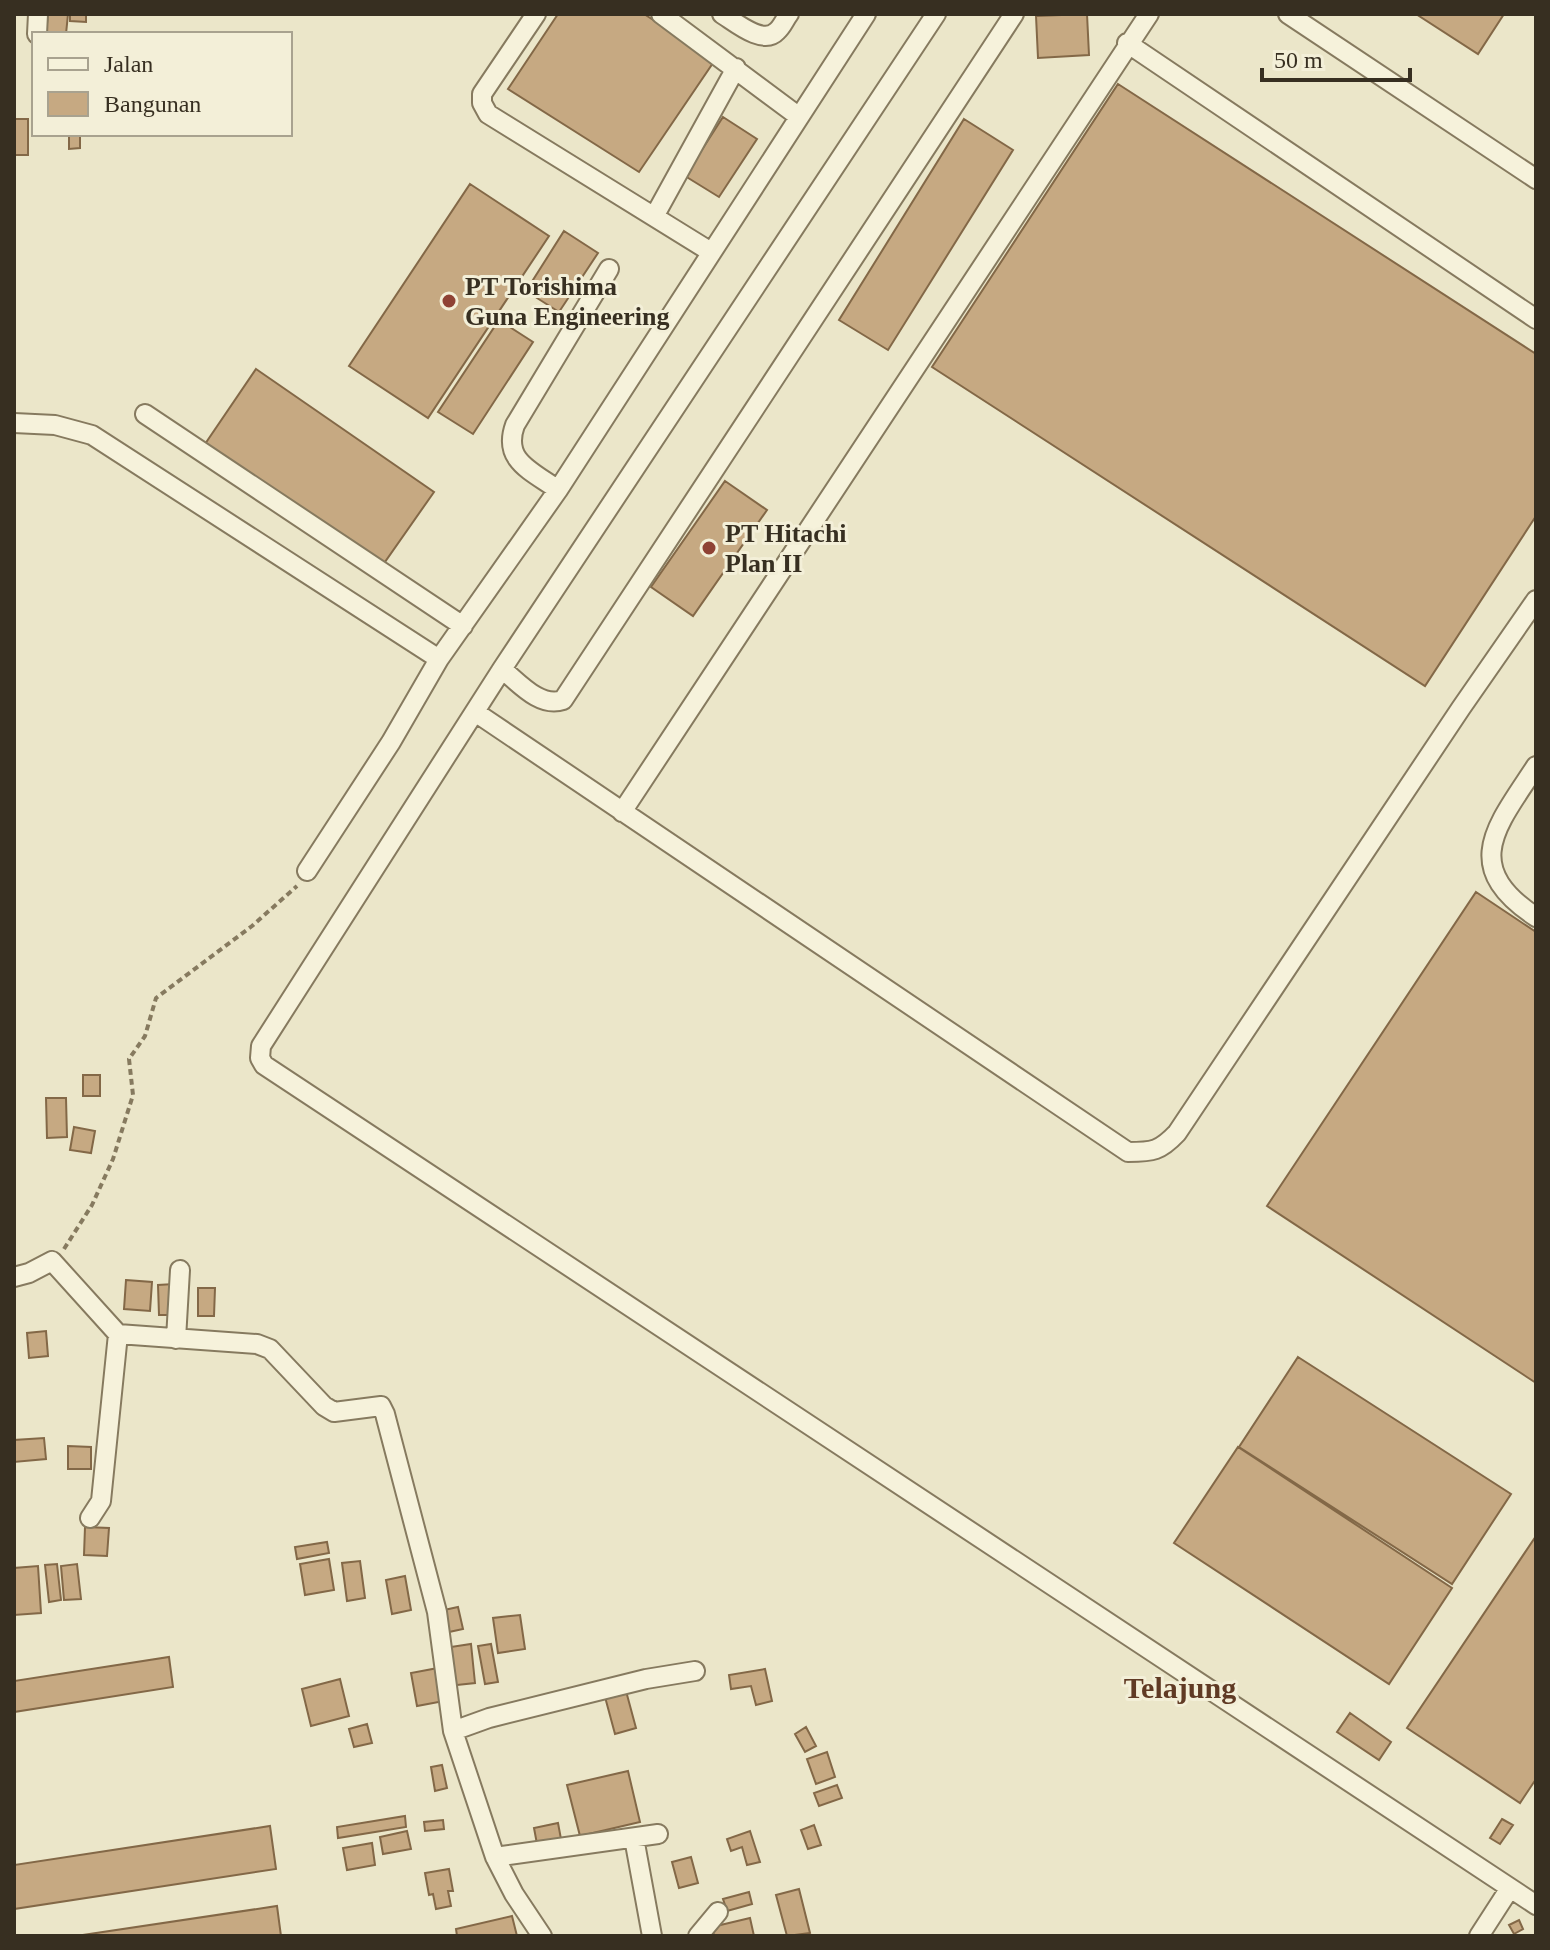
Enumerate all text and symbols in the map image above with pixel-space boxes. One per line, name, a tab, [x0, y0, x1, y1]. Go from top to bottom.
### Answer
legend	[32, 32, 292, 136]
scale bar	[1262, 32, 1410, 82]
text: 50 m	[1274, 47, 1323, 73]
text: Jalan	[104, 51, 153, 77]
text: Bangunan	[104, 91, 201, 117]
place label: PT Torishima Guna Engineering	[465, 272, 669, 331]
marker: PT Torishima Guna Engineering	[440, 292, 458, 310]
place label: PT Hitachi Plan II	[725, 519, 847, 578]
marker: PT Hitachi Plan II	[700, 539, 718, 557]
district label: Telajung	[1124, 1671, 1236, 1704]

